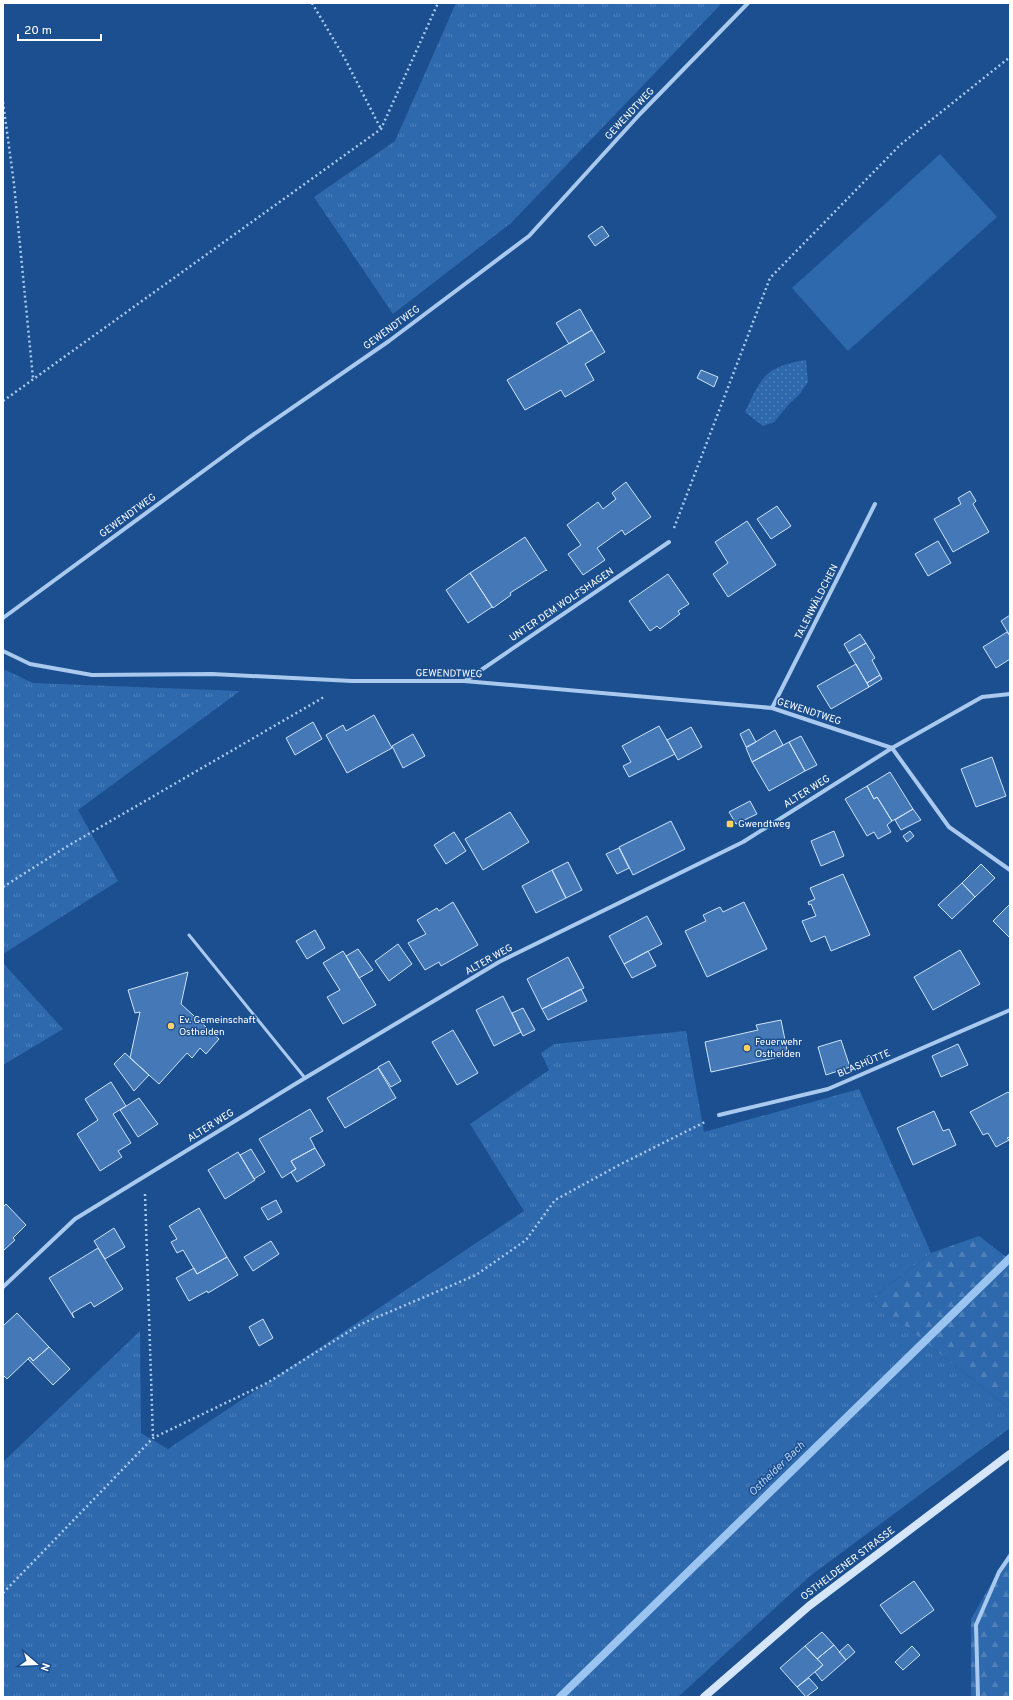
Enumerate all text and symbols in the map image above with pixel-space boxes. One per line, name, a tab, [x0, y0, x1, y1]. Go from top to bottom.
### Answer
scale bar	[18, 16, 101, 42]
text: 20 m	[24, 23, 52, 39]
street label: GEWENDTWEG	[602, 85, 658, 143]
street label: GEWENDTWEG	[361, 303, 423, 353]
street label: GEWENDTWEG	[97, 491, 159, 541]
street label: TALENWÄLDCHEN	[792, 562, 842, 642]
street label: UNTER DEM WOLFSHAGEN	[507, 565, 617, 645]
street label: GEWENDTWEG	[415, 667, 483, 681]
street label: GEWENDTWEG	[775, 695, 843, 729]
street label: ALTER WEG	[781, 772, 833, 811]
place label: Gwendtweg	[738, 818, 790, 831]
marker: Gwendtweg	[725, 819, 735, 829]
street label: ALTER WEG	[463, 941, 515, 978]
place label: Ev. Gemeinschaft Osthelden	[179, 1014, 256, 1039]
marker: Ev. Gemeinschaft Osthelden	[166, 1021, 176, 1031]
place label: Feuerwehr Osthelden	[755, 1036, 802, 1061]
marker: Feuerwehr Osthelden	[742, 1043, 752, 1053]
street label: BLASHÜTTE	[835, 1047, 893, 1081]
street label: ALTER WEG	[185, 1106, 237, 1145]
water label: Osthelder Bach	[746, 1439, 808, 1499]
street label: OSTHELDENER STRASSE	[798, 1524, 898, 1604]
north arrow	[16, 1644, 56, 1684]
text: N	[37, 1661, 52, 1673]

